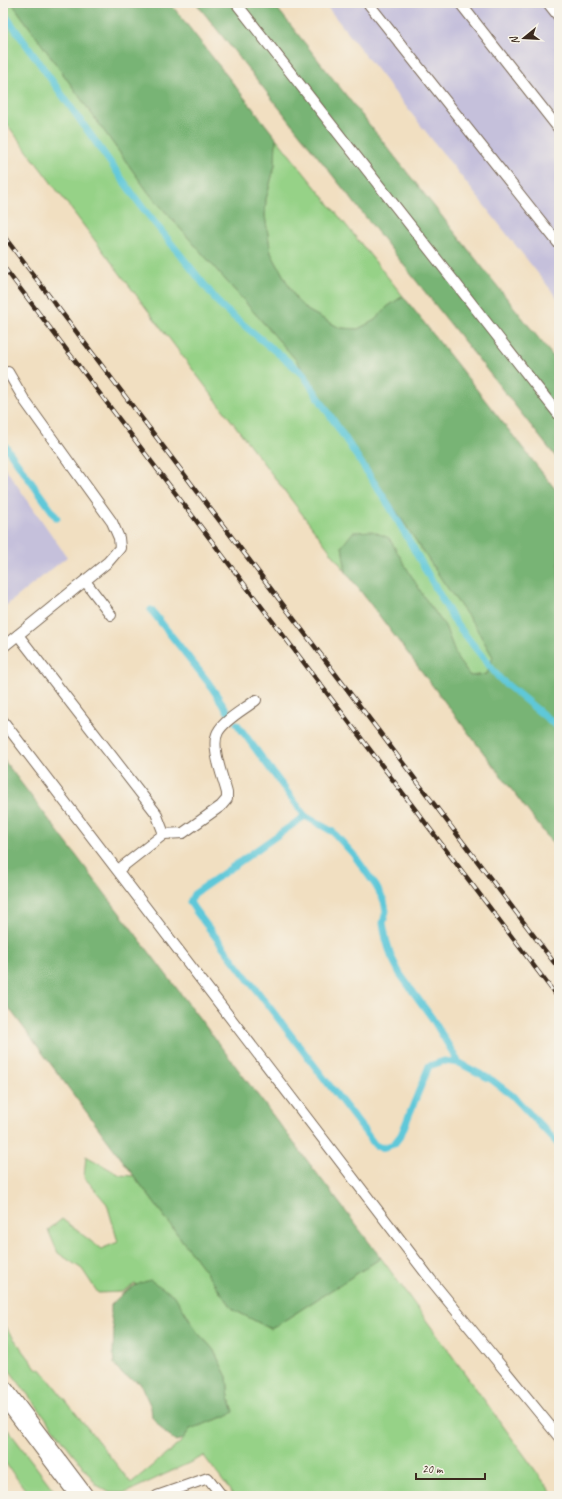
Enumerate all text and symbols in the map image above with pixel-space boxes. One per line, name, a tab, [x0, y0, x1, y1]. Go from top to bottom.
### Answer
north arrow	[504, 18, 544, 58]
text: N	[506, 34, 522, 46]
scale bar	[416, 1455, 485, 1481]
text: 20 m	[422, 1461, 444, 1477]

